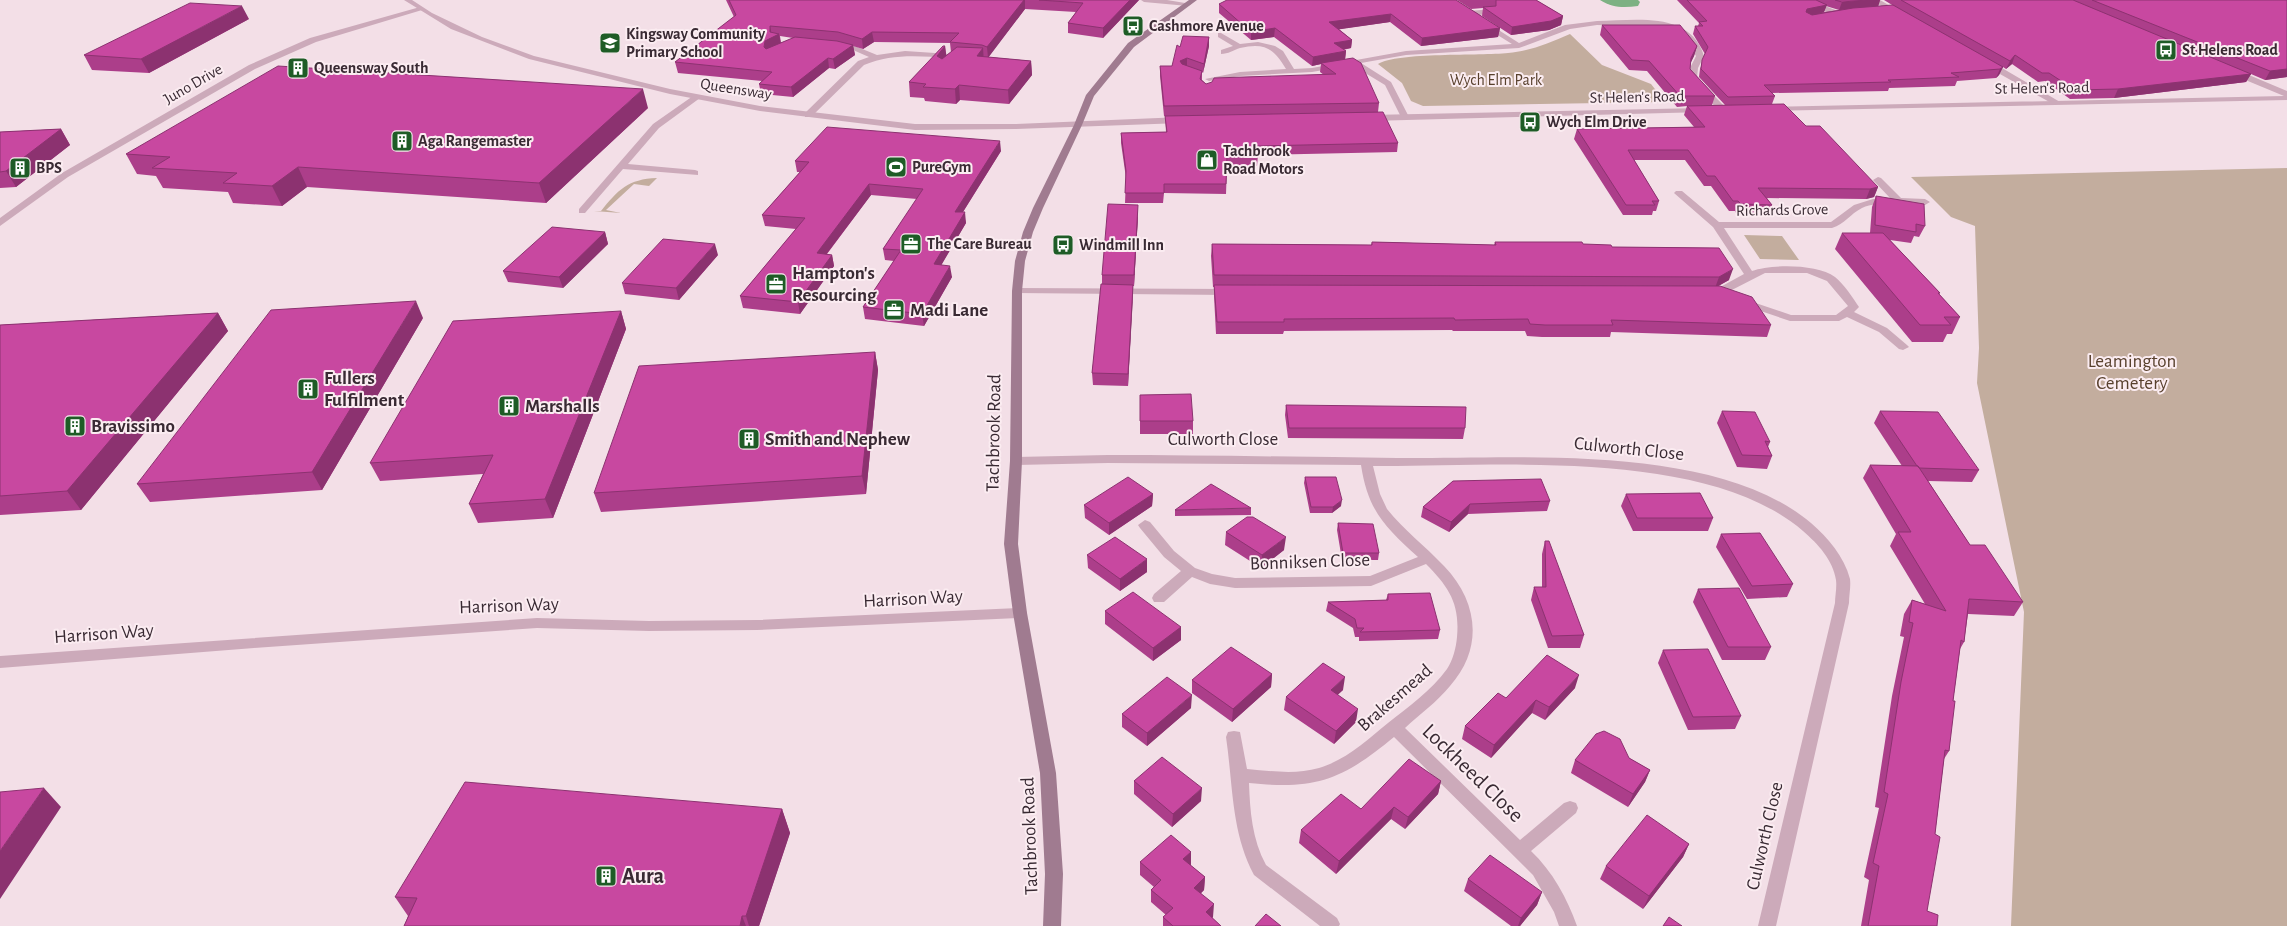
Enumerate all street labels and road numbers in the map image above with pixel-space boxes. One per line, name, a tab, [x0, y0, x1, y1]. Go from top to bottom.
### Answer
street label: Juno Drive	[161, 61, 225, 107]
street label: Queensway	[699, 75, 773, 104]
street label: St Helen's Road	[1994, 79, 2090, 97]
street label: St Helen's Road	[1589, 88, 1685, 106]
street label: Richards Grove	[1736, 201, 1828, 219]
street label: Tachbrook Road	[983, 374, 1005, 492]
street label: Culworth Close	[1168, 430, 1278, 449]
street label: Culworth Close	[1573, 434, 1685, 464]
street label: Bonniksen Close	[1250, 550, 1370, 574]
street label: Harrison Way	[863, 587, 963, 611]
street label: Harrison Way	[459, 595, 559, 617]
street label: Harrison Way	[54, 621, 154, 647]
street label: Brakesmead	[1354, 661, 1436, 735]
street label: Lockheed Close	[1418, 720, 1528, 826]
street label: Tachbrook Road	[1018, 777, 1042, 895]
street label: Culworth Close	[1743, 780, 1787, 892]

